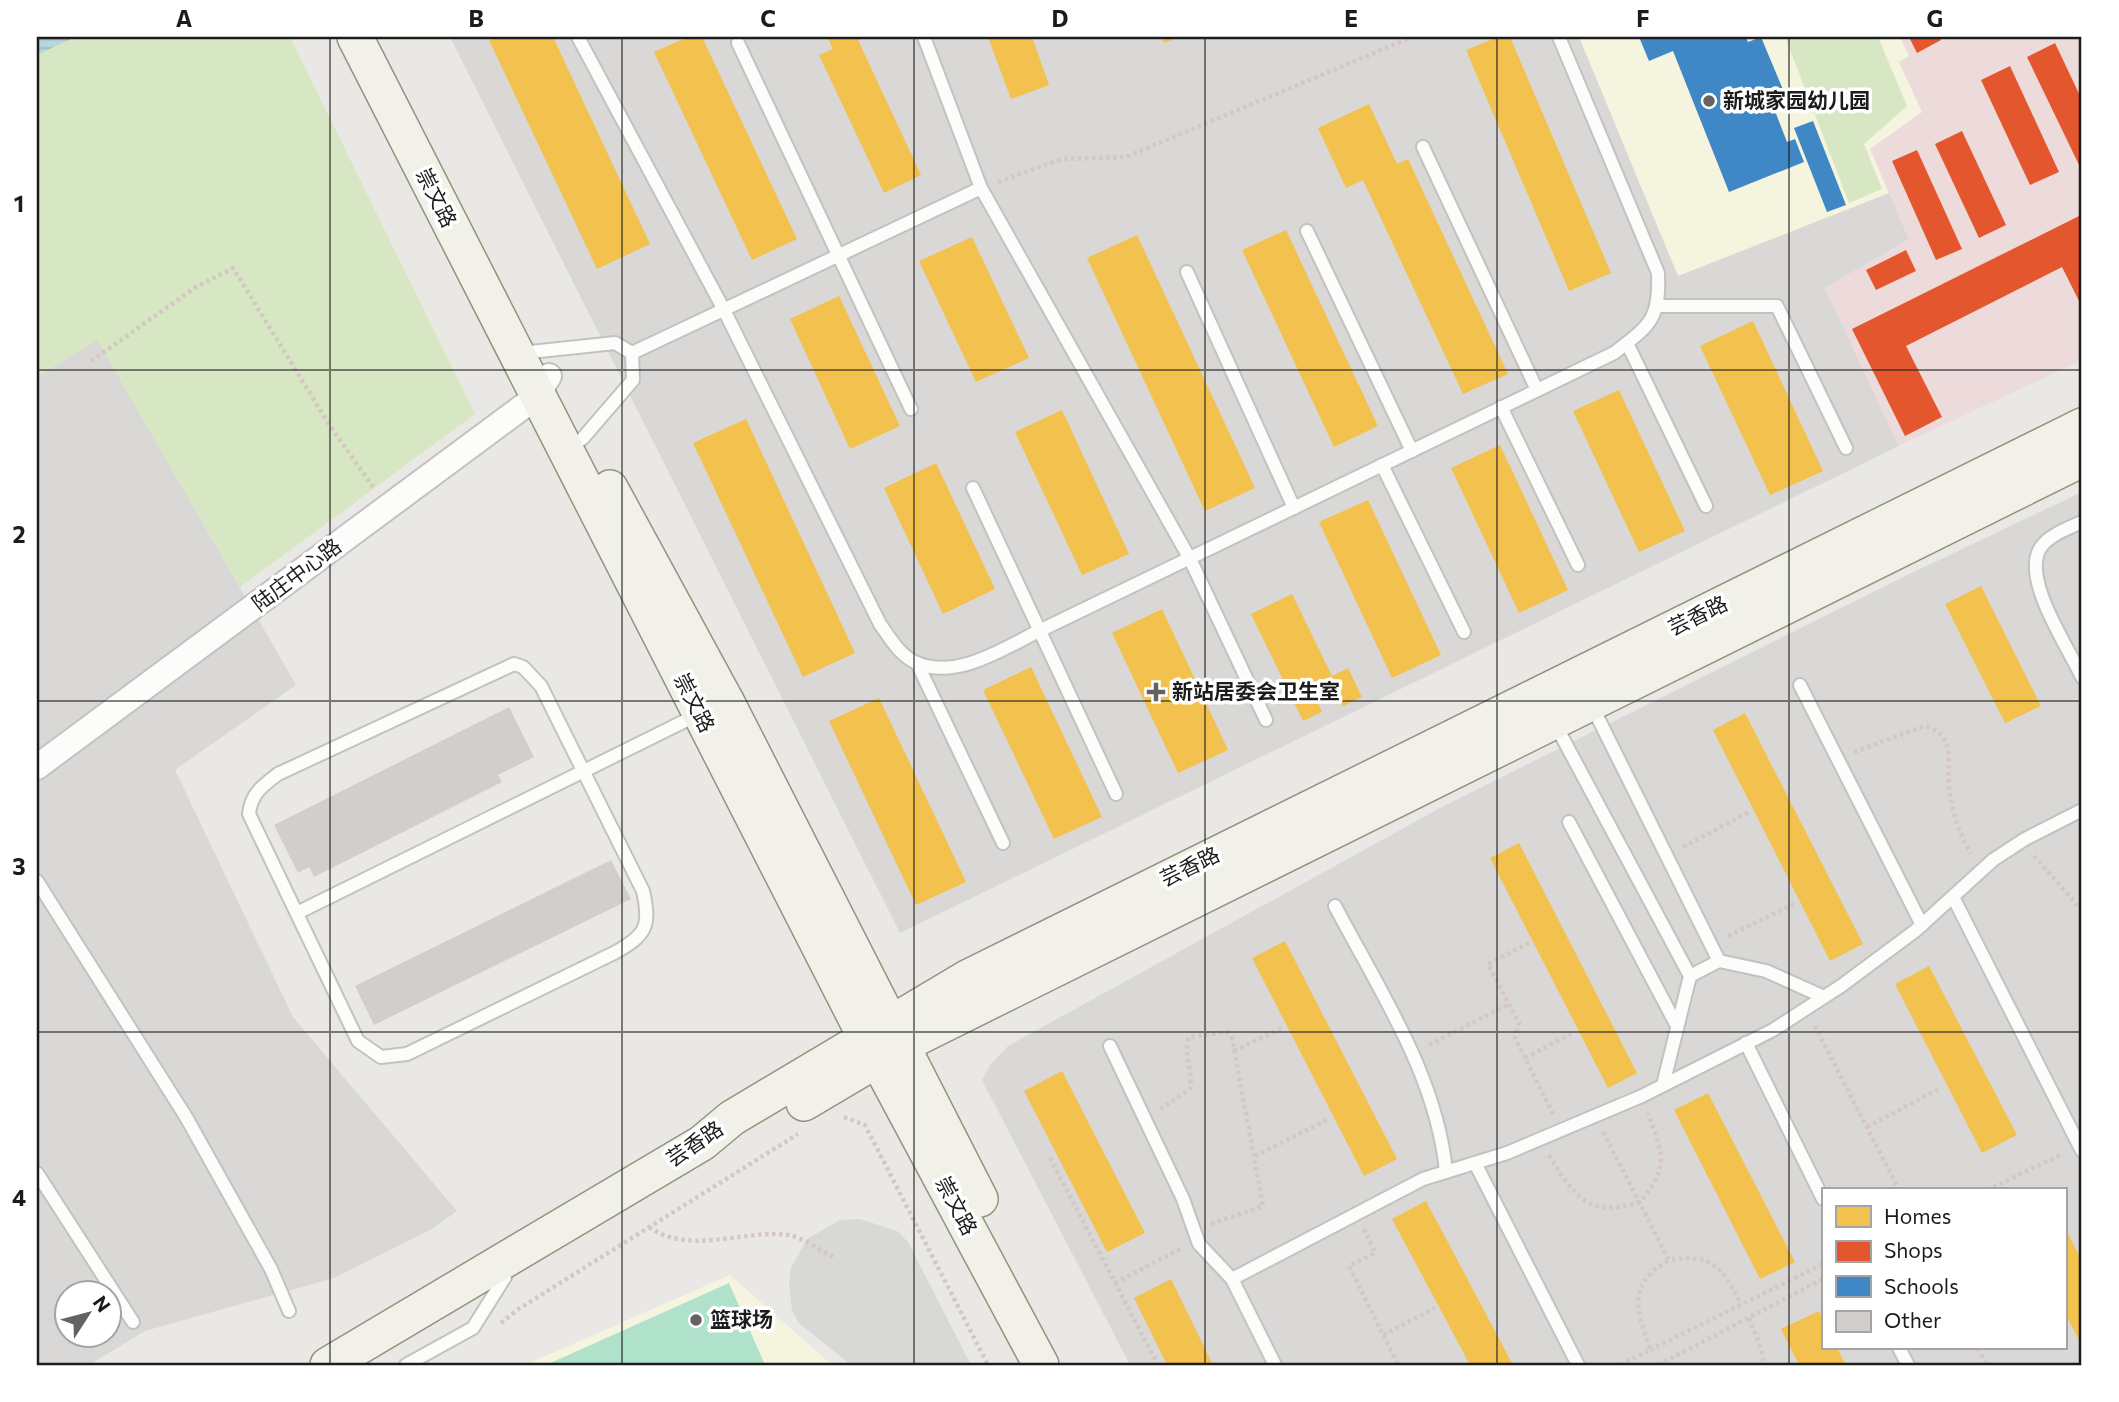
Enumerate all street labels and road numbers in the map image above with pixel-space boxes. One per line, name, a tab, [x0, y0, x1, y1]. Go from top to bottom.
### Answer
street label: 崇文路	[412, 164, 463, 231]
street label: 陆庄中心路	[247, 532, 346, 615]
street label: 芸香路	[1664, 590, 1731, 640]
street label: 崇文路	[670, 669, 721, 736]
street label: 芸香路	[1156, 841, 1223, 891]
street label: 芸香路	[661, 1115, 727, 1171]
street label: 崇文路	[931, 1172, 983, 1239]

